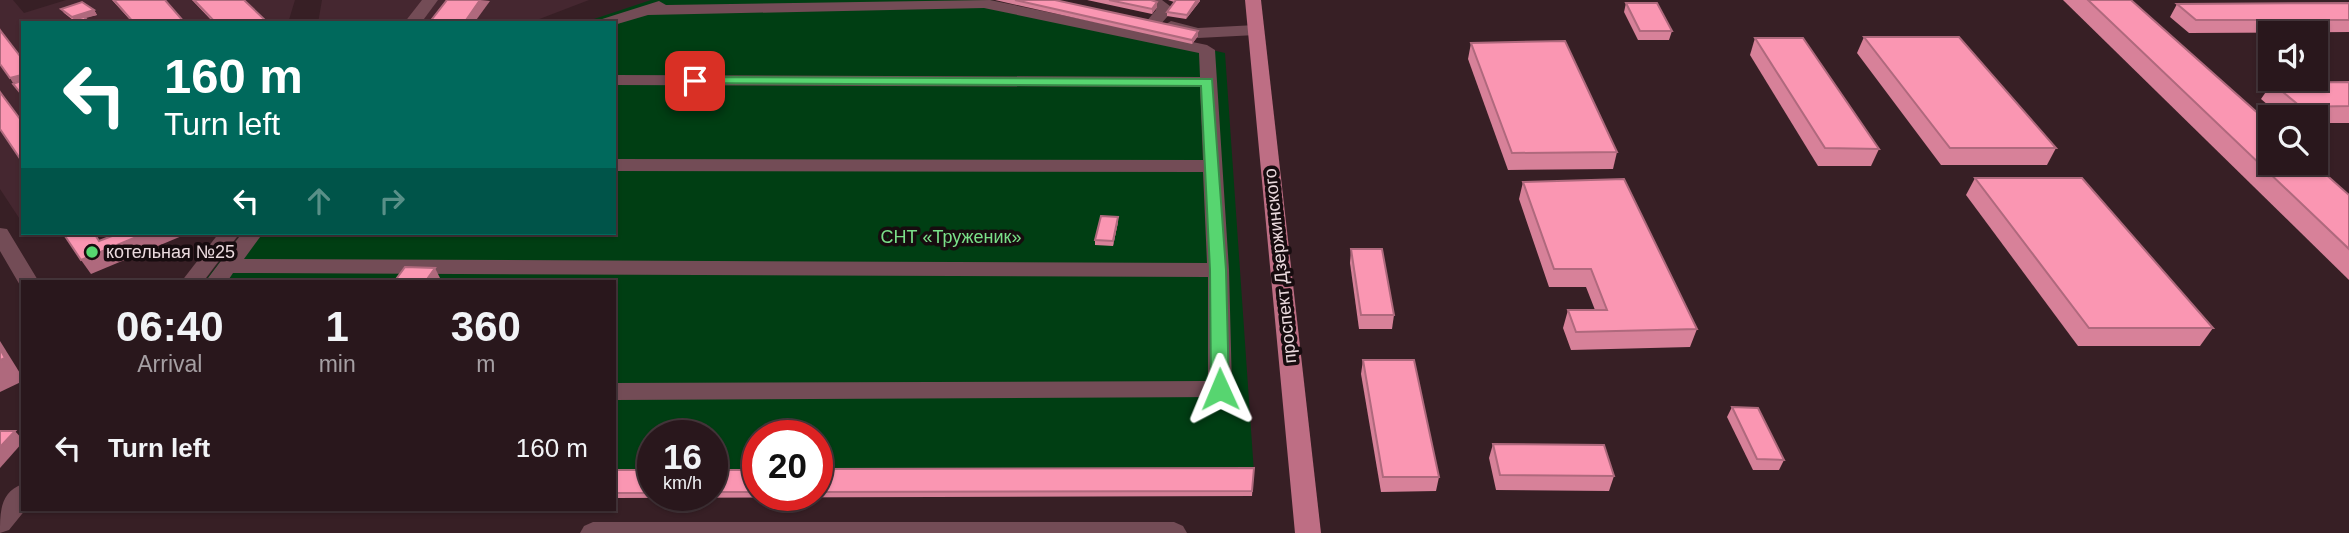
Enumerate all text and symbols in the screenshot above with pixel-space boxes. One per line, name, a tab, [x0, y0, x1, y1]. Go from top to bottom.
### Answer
map controls	[2258, 21, 2328, 175]
button: sound	[2258, 21, 2328, 91]
icon: left	[49, 49, 140, 140]
text: 160 m	[164, 49, 303, 103]
pin	[665, 51, 725, 111]
icon: arrive	[676, 62, 714, 100]
button: search	[2258, 105, 2328, 175]
text: Turn left	[164, 106, 280, 142]
street label: проспект Дзержинского	[1260, 167, 1300, 365]
icon: left	[227, 182, 265, 220]
icon: ahead	[300, 182, 338, 220]
icon: right	[373, 182, 411, 220]
park label: СНТ «Труженик»	[881, 227, 1021, 247]
place label: котельная №25	[106, 242, 235, 262]
marker: котельная №25	[84, 244, 100, 260]
text: 06:40	[116, 303, 224, 350]
text: 1	[325, 303, 349, 350]
text: 360	[451, 303, 521, 350]
text: Arrival	[137, 351, 202, 377]
text: min	[319, 351, 356, 377]
text: m	[476, 351, 495, 377]
position arrow	[1183, 352, 1257, 426]
speed limit sign: 20	[742, 420, 833, 511]
icon: left	[49, 429, 87, 467]
text: Turn left	[108, 433, 210, 463]
text: 160 m	[516, 433, 588, 463]
text: 16	[663, 437, 702, 476]
text: km/h	[663, 473, 702, 493]

